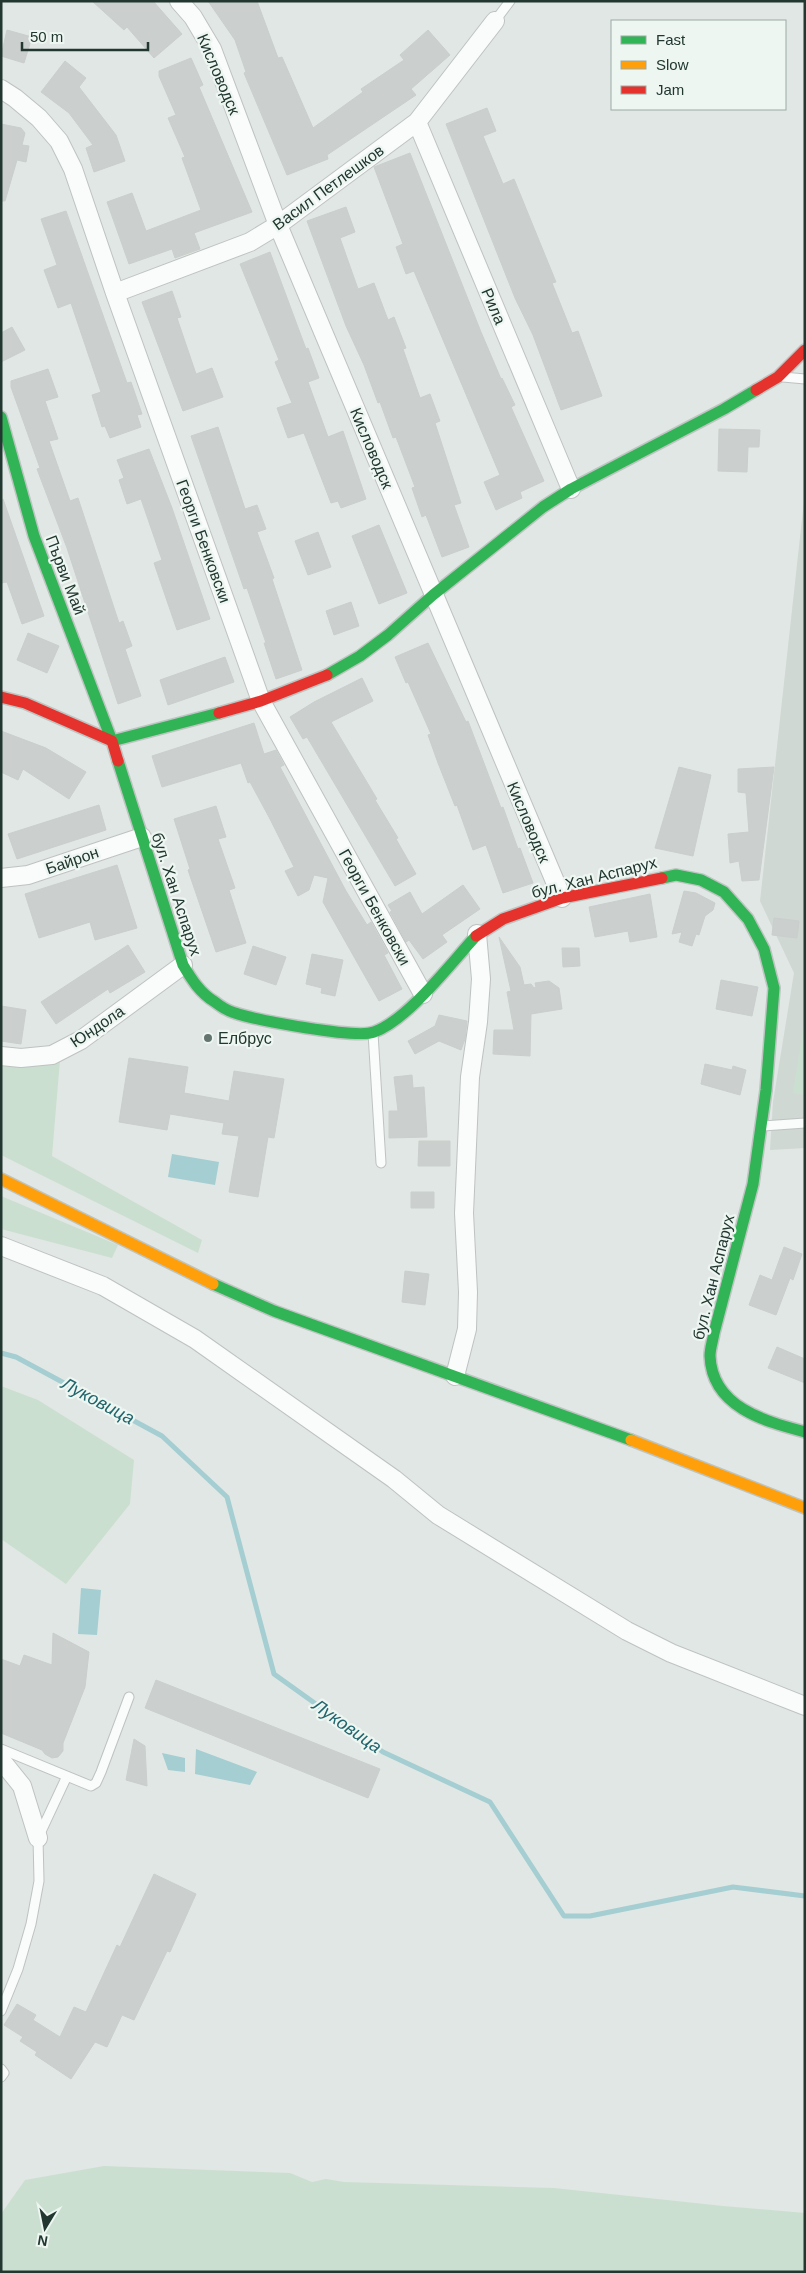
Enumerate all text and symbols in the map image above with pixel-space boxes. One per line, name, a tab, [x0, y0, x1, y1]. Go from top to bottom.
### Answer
scale bar	[22, 20, 149, 52]
legend	[611, 20, 786, 110]
text: 50 m	[30, 28, 63, 45]
street label: Кисловодск	[194, 31, 244, 118]
text: Fast	[656, 31, 686, 48]
text: Slow	[656, 56, 689, 73]
text: Jam	[656, 81, 684, 98]
street label: Васил Петлешков	[270, 142, 387, 233]
street label: Рила	[478, 285, 509, 327]
street label: Кисловодск	[347, 405, 397, 492]
street label: Георги Бенковски	[173, 477, 234, 605]
street label: Първи Май	[43, 533, 88, 617]
street label: Кисловодск	[504, 779, 554, 866]
street label: бул. Хан Аспарух	[149, 830, 204, 958]
street label: Байрон	[43, 843, 101, 877]
street label: Георги Бенковски	[336, 846, 414, 968]
street label: бул. Хан Аспарух	[530, 854, 659, 901]
street label: Юндола	[67, 1002, 127, 1051]
place label: Елбрус	[218, 1030, 272, 1047]
marker: Елбрус	[202, 1032, 214, 1044]
street label: бул. Хан Аспарух	[690, 1213, 737, 1342]
water label: Луковица	[57, 1373, 138, 1429]
water label: Луковица	[308, 1694, 385, 1757]
north arrow	[20, 2203, 70, 2253]
text: N	[36, 2232, 49, 2250]

